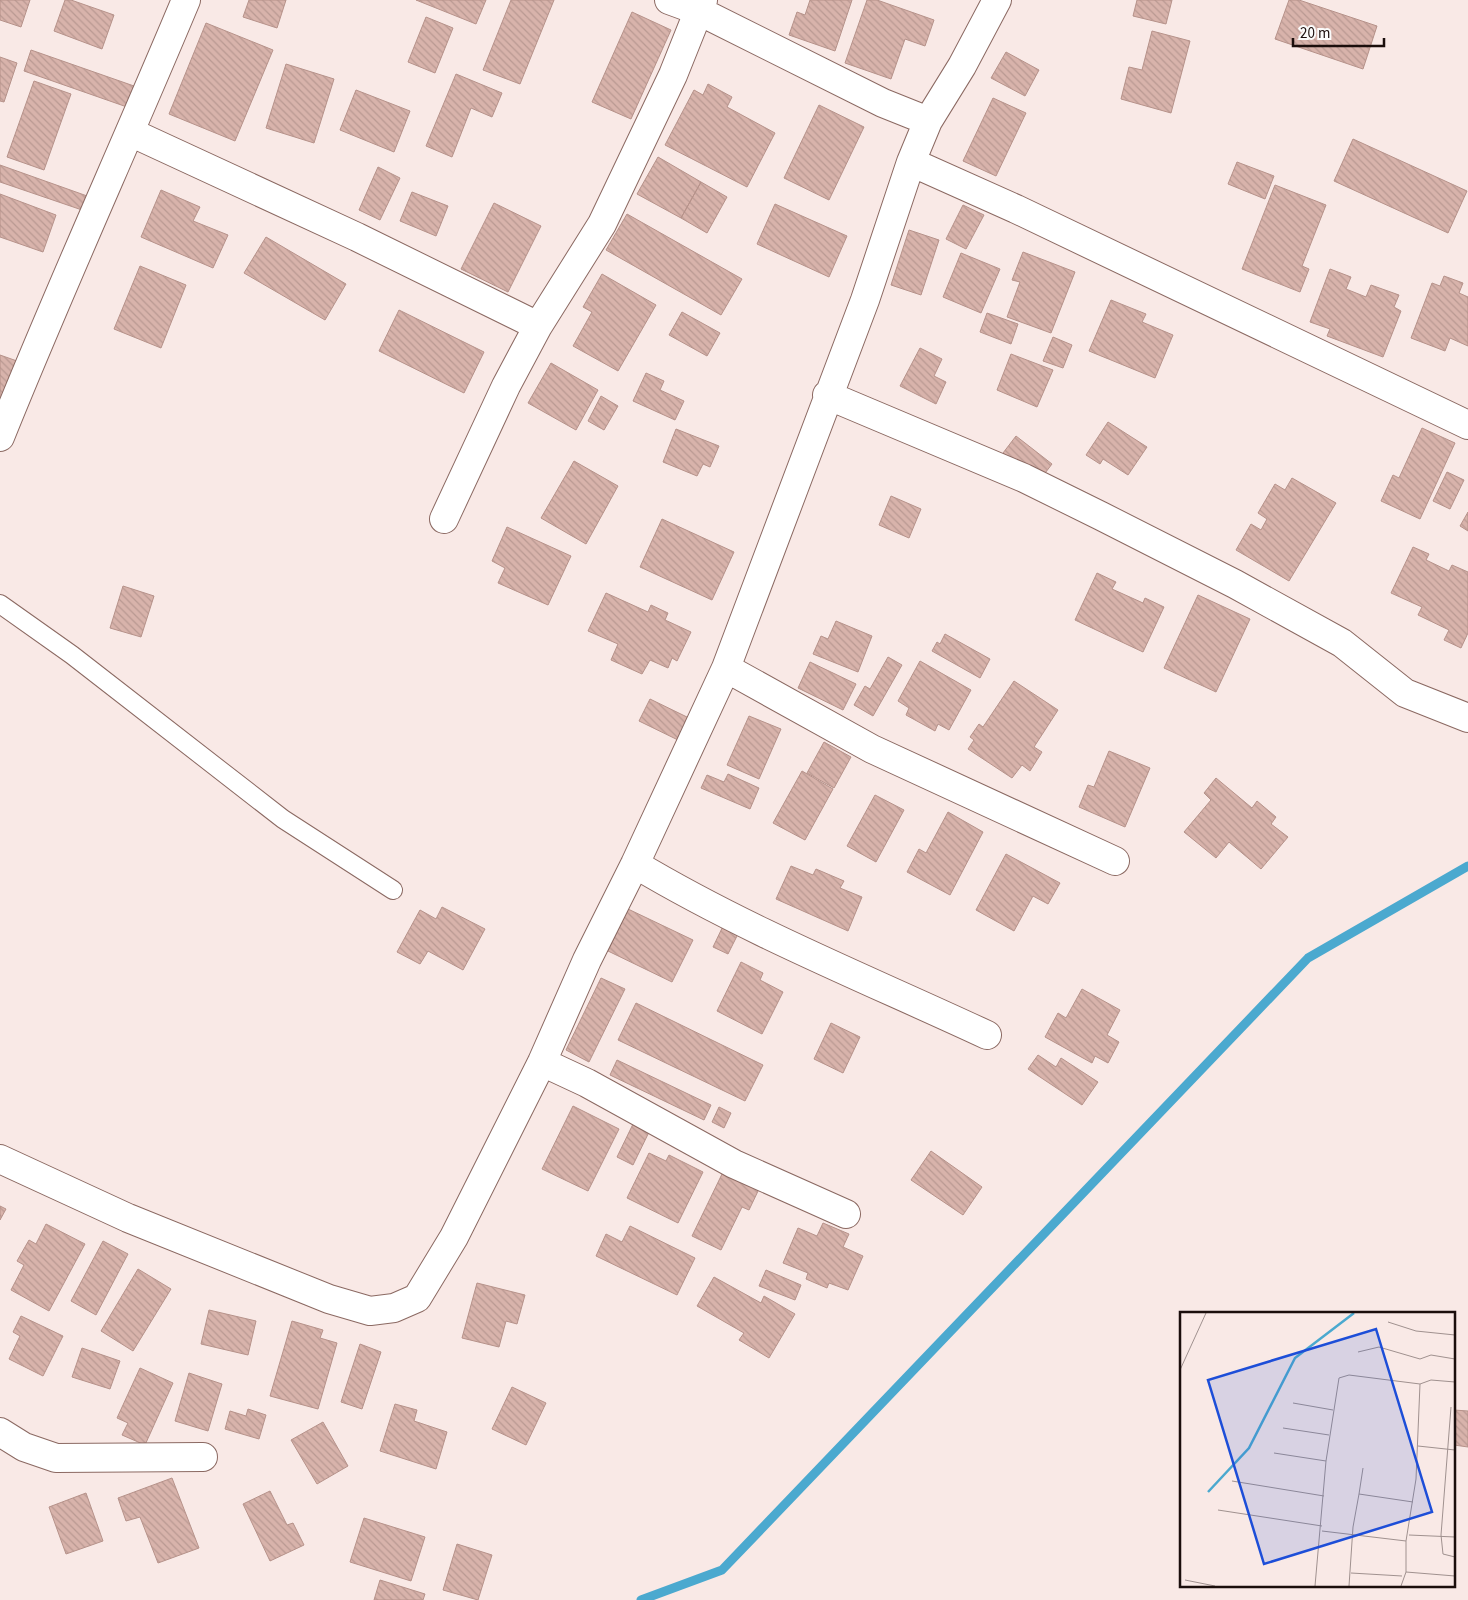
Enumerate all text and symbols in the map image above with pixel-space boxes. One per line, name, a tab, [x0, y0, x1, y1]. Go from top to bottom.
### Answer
scale bar	[1293, 15, 1384, 47]
text: 20 m	[1300, 23, 1330, 44]
inset map	[1180, 1312, 1456, 1588]

